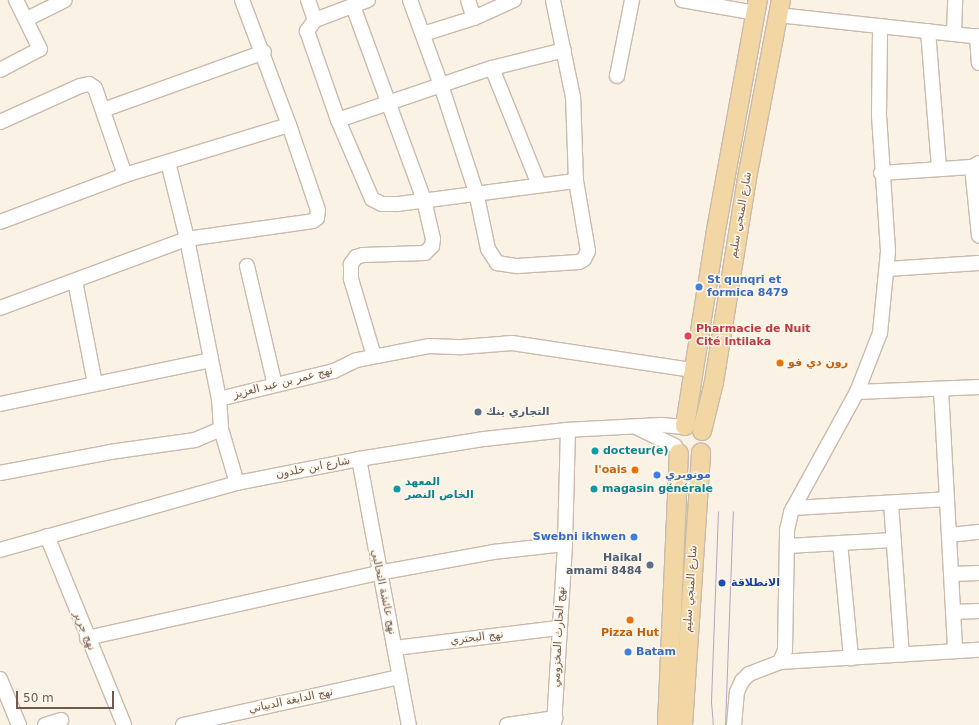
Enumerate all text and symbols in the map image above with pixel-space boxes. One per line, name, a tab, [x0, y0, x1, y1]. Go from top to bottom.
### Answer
street label: شارع المنجي سليم	[727, 171, 755, 259]
place label: St qunqri et formica 8479	[707, 274, 788, 300]
marker: St qunqri et formica 8479	[694, 282, 704, 292]
place label: Pharmacie de Nuit Cité Intilaka	[696, 323, 810, 349]
marker: Pharmacie de Nuit Cité Intilaka	[683, 331, 693, 341]
place label: رون دي فو	[788, 356, 848, 370]
marker: رون دي فو	[775, 358, 785, 368]
street label: نهج عمر بن عبد العزيز	[232, 364, 334, 402]
place label: التجاري بنك	[486, 405, 550, 419]
marker: التجاري بنك	[473, 407, 483, 417]
place label: docteur(e)	[603, 444, 668, 458]
marker: docteur(e)	[590, 446, 600, 456]
street label: شارع ابن خلدون	[275, 454, 351, 482]
place label: l'oais	[595, 463, 627, 477]
marker: l'oais	[630, 465, 640, 475]
place label: مونوبري	[665, 468, 711, 482]
marker: مونوبري	[652, 470, 662, 480]
place label: المعهد الخاص النصر	[405, 476, 474, 502]
place label: magasin générale	[602, 482, 713, 496]
marker: المعهد الخاص النصر	[392, 484, 402, 494]
marker: magasin générale	[589, 484, 599, 494]
place label: Swebni ikhwen	[533, 530, 626, 544]
marker: Swebni ikhwen	[629, 532, 639, 542]
street label: شارع المنجي سليم	[681, 545, 701, 633]
street label: نهج عائشة التحالبي	[368, 548, 398, 636]
place label: Haikal amami 8484	[566, 552, 642, 578]
marker: Haikal amami 8484	[645, 560, 655, 570]
place label: الانطلاقة	[731, 576, 780, 590]
marker: الانطلاقة	[716, 577, 728, 589]
street label: نهج الحارث المخزومي	[550, 586, 568, 688]
street label: نهج جرير	[70, 610, 98, 652]
marker: Pizza Hut	[625, 615, 635, 625]
place label: Pizza Hut	[601, 626, 659, 640]
street label: نهج البحتري	[450, 628, 504, 648]
place label: Batam	[636, 645, 676, 659]
marker: Batam	[623, 647, 633, 657]
scale bar	[18, 683, 116, 709]
street label: نهج الدابغة الدبياني	[248, 686, 334, 716]
text: 50 m	[23, 691, 54, 705]

